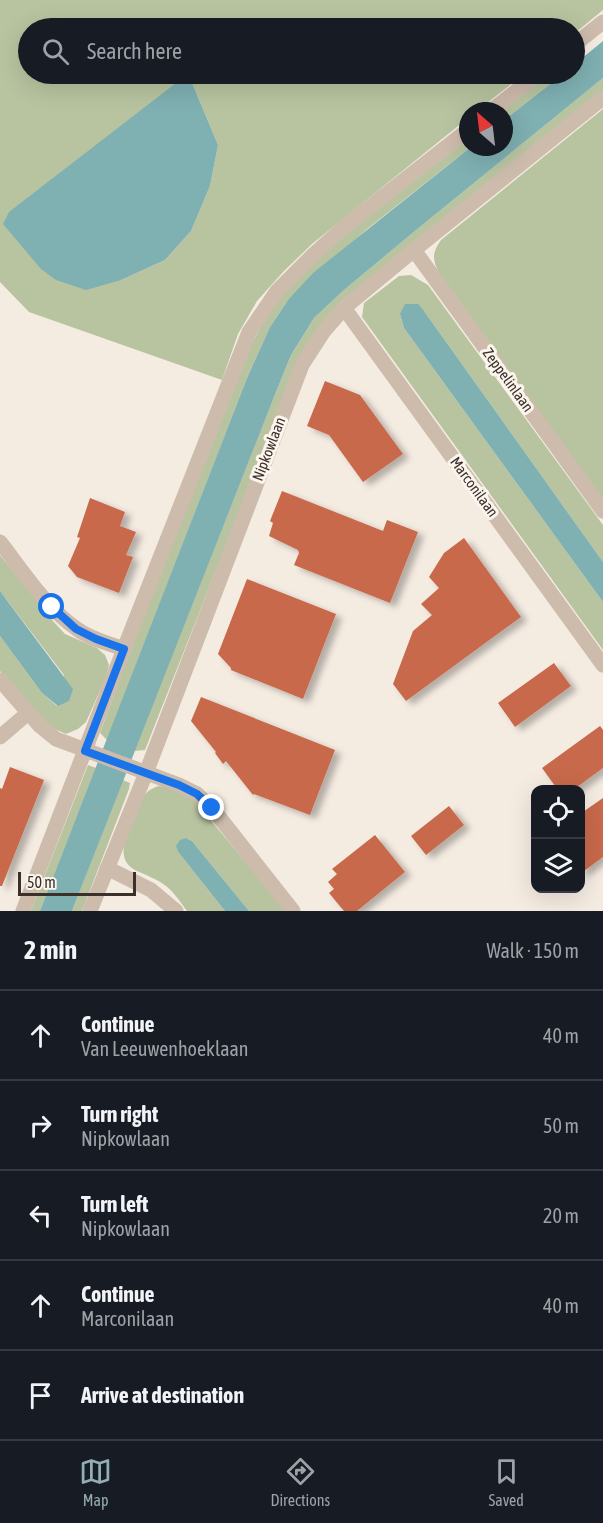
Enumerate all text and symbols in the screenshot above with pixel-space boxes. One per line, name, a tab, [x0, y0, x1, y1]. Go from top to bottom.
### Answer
search box	[18, 18, 585, 84]
icon: search	[39, 35, 72, 68]
text: Search here	[87, 38, 182, 64]
north arrow	[459, 102, 513, 156]
street label: Zeppelinlaan	[480, 345, 537, 415]
street label: Nipkowlaan	[249, 415, 288, 483]
street label: Marconilaan	[447, 453, 502, 520]
route start	[38, 593, 64, 619]
map controls	[531, 785, 585, 893]
button: locate	[531, 785, 585, 839]
route end	[198, 794, 224, 820]
button: layers	[531, 839, 585, 893]
scale bar	[18, 869, 136, 896]
text: 50 m	[27, 873, 56, 891]
text: 2 min	[24, 935, 77, 965]
text: Walk · 150 m	[487, 939, 579, 962]
text: Continue	[81, 1011, 155, 1037]
icon: ahead	[24, 1019, 57, 1052]
text: 40 m	[543, 1024, 579, 1047]
text: Van Leeuwenhoeklaan	[81, 1037, 249, 1060]
text: Turn right	[81, 1101, 158, 1127]
icon: right	[24, 1109, 57, 1142]
text: 50 m	[543, 1114, 579, 1137]
text: Nipkowlaan	[81, 1127, 170, 1150]
text: Turn left	[81, 1191, 148, 1217]
icon: left	[24, 1199, 57, 1232]
text: 20 m	[543, 1204, 579, 1227]
text: Nipkowlaan	[81, 1217, 170, 1240]
text: Continue	[81, 1281, 155, 1307]
icon: ahead	[24, 1289, 57, 1322]
text: 40 m	[543, 1294, 579, 1317]
text: Marconilaan	[81, 1307, 174, 1330]
icon: arrive	[24, 1379, 57, 1412]
text: Arrive at destination	[81, 1382, 244, 1408]
tab: Map	[79, 1455, 112, 1509]
tab: Directions	[270, 1455, 330, 1509]
tab: Saved	[488, 1455, 524, 1509]

